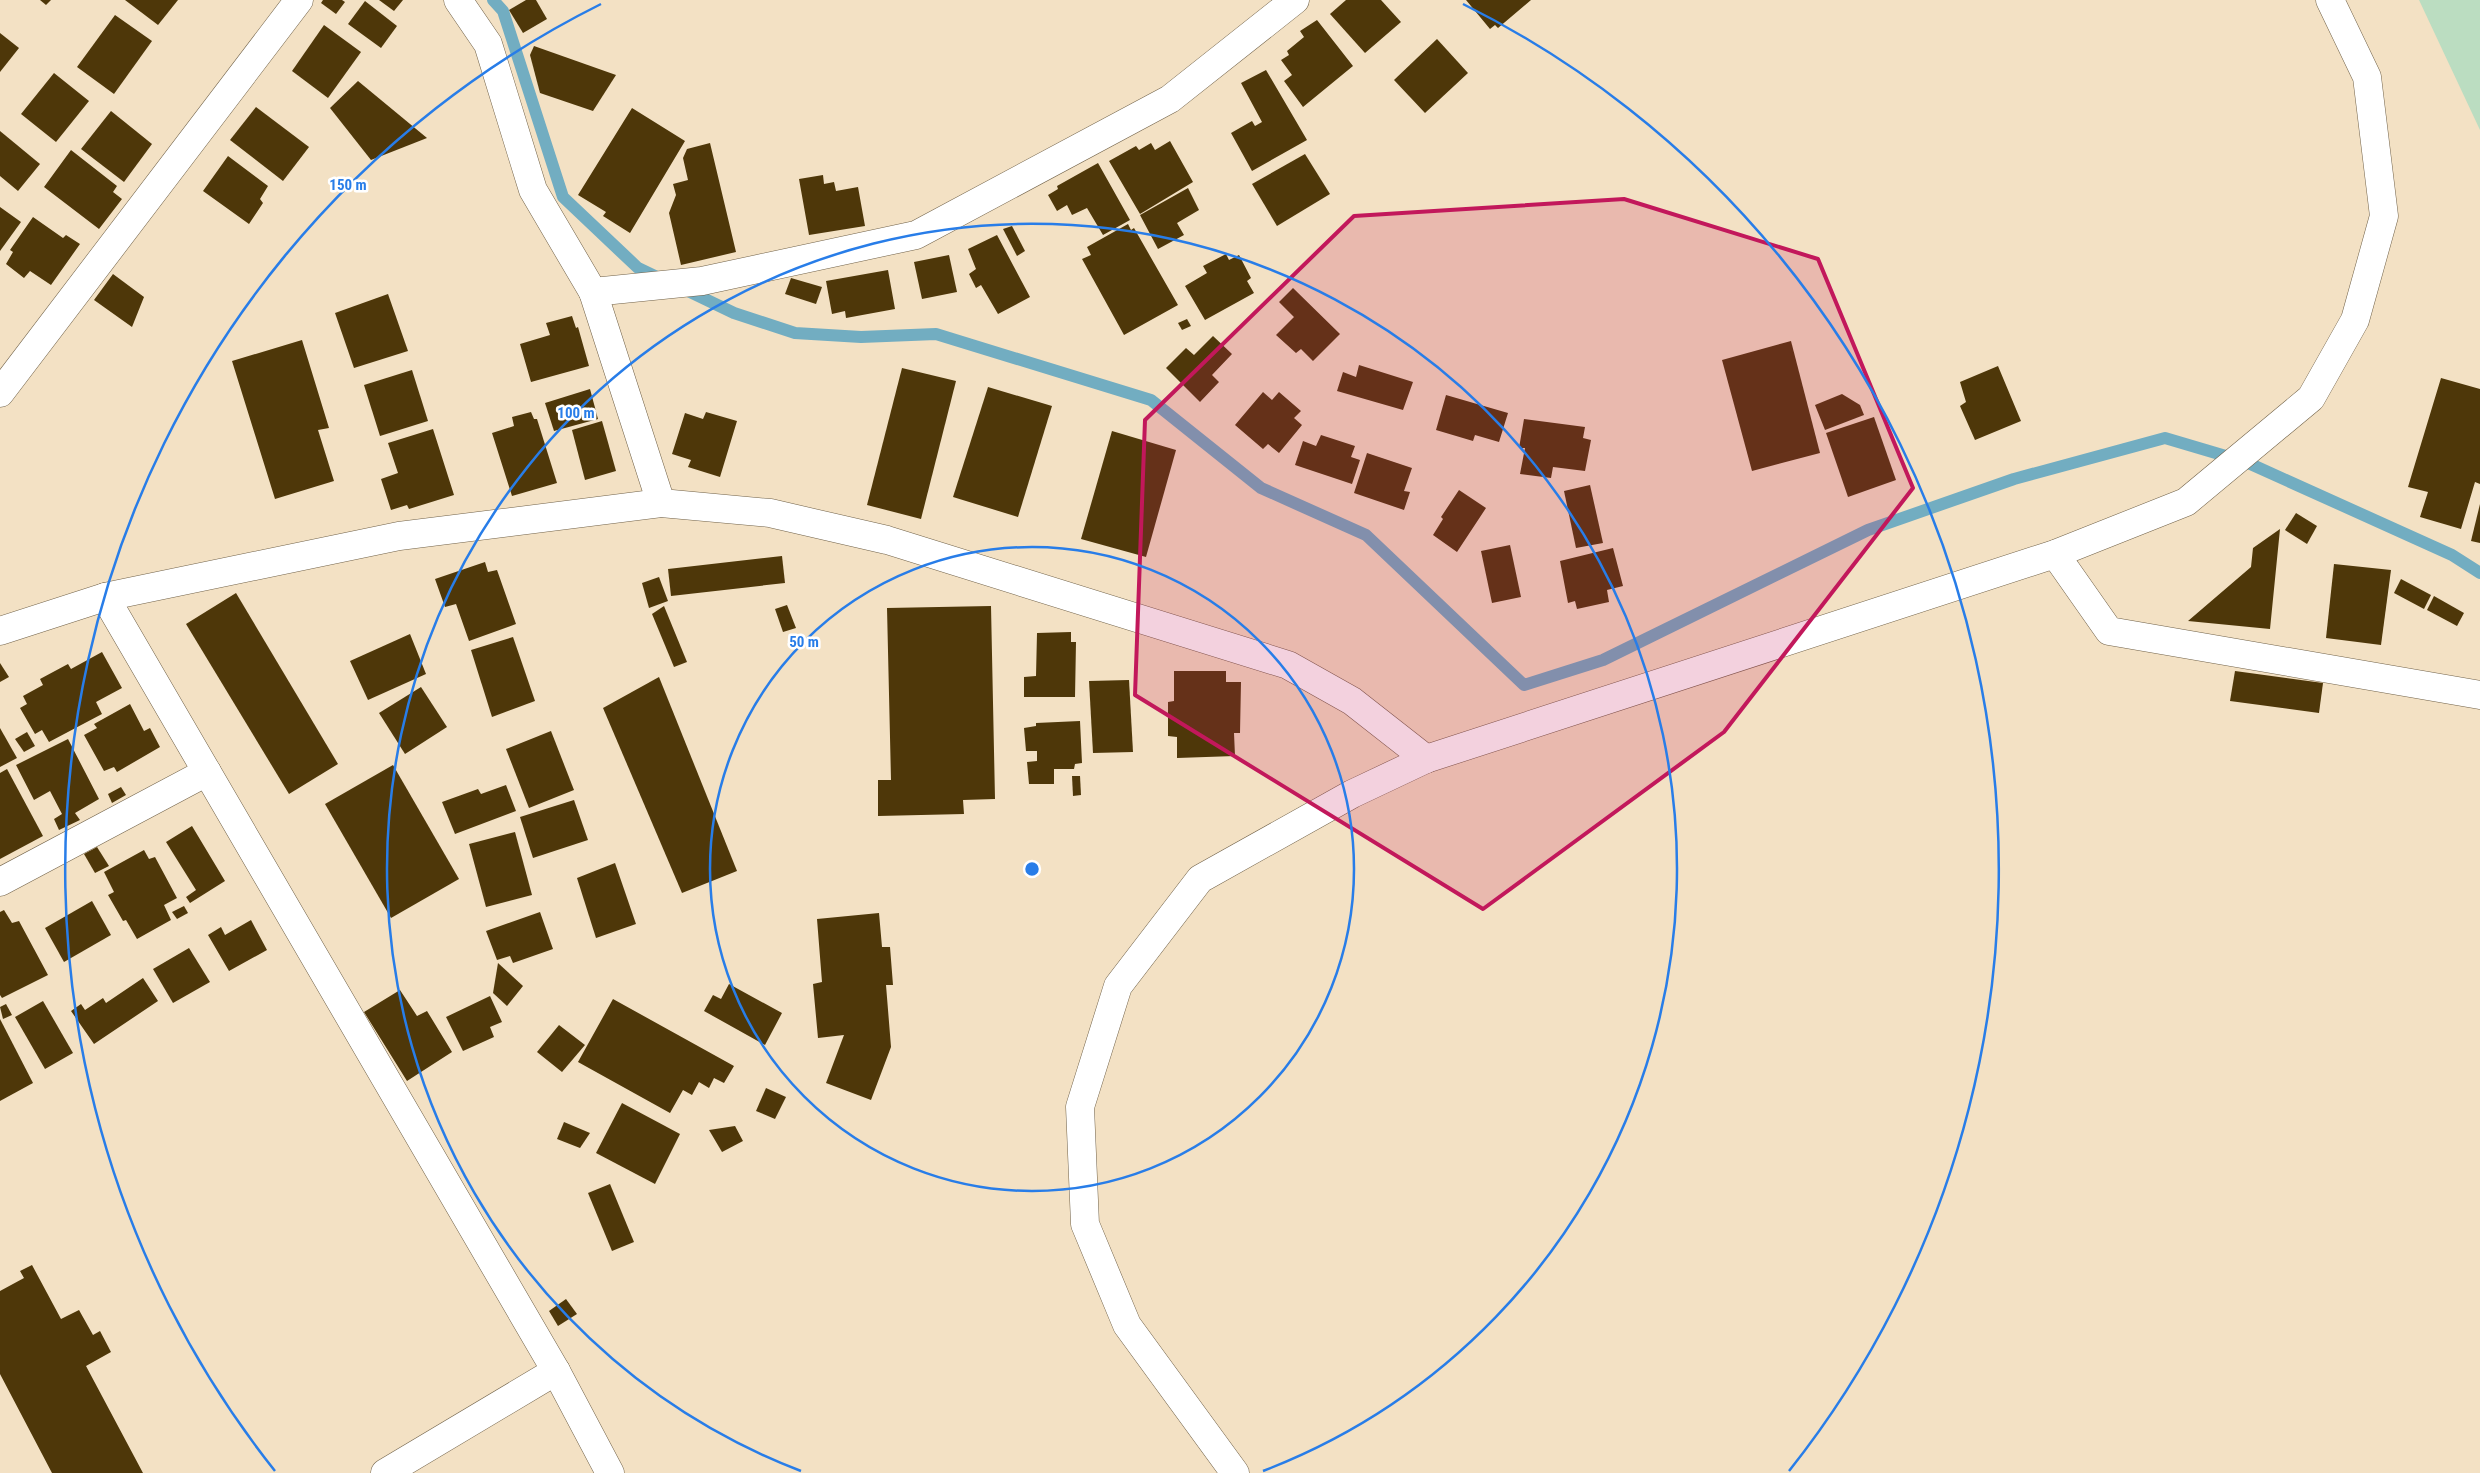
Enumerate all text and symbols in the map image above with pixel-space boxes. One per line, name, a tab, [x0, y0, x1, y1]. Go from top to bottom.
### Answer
text: 150 m	[329, 176, 367, 194]
text: 100 m	[557, 404, 595, 422]
text: 50 m	[789, 633, 819, 651]
centre of rings	[1023, 860, 1041, 878]

